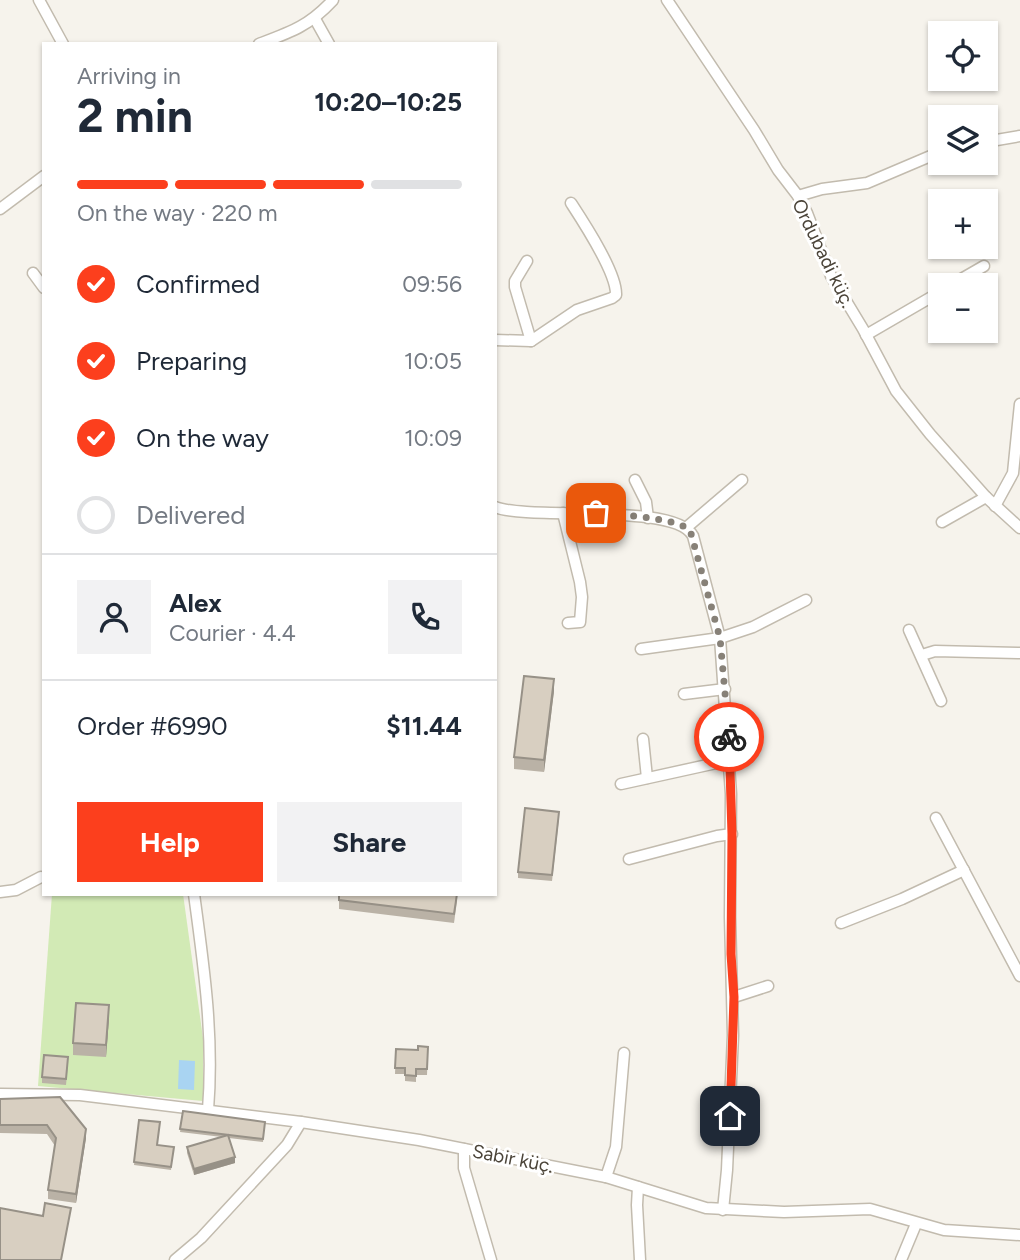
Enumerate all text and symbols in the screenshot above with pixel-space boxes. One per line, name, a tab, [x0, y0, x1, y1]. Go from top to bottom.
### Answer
map controls	[928, 21, 998, 343]
button: locate	[928, 21, 998, 91]
text: Arriving in	[77, 62, 181, 90]
text: 10:20–10:25	[314, 86, 462, 118]
text: 2 min	[77, 88, 193, 144]
button: layers	[928, 105, 998, 175]
button: +	[928, 189, 998, 259]
street label: Ordubadi küç.	[787, 195, 860, 311]
text: On the way · 220 m	[77, 199, 277, 227]
icon: check	[77, 265, 115, 303]
text: Confirmed	[136, 268, 260, 300]
text: 09:56	[402, 270, 462, 298]
button: −	[928, 273, 998, 343]
icon: check	[77, 342, 115, 380]
text: Preparing	[136, 345, 247, 377]
text: 10:05	[404, 347, 462, 375]
icon: check	[77, 419, 115, 457]
text: On the way	[136, 422, 269, 454]
text: 10:09	[404, 424, 462, 452]
pin	[566, 483, 626, 543]
icon: bag	[577, 494, 615, 532]
text: Delivered	[136, 499, 245, 531]
button: person	[77, 580, 151, 654]
button: phone	[388, 580, 462, 654]
text: Alex	[169, 587, 222, 619]
text: Courier · 4.4	[169, 619, 296, 647]
courier	[694, 702, 764, 772]
text: Order #6990	[77, 710, 228, 742]
text: $11.44	[386, 710, 462, 742]
icon: bike	[710, 718, 748, 756]
button: Help	[77, 802, 263, 882]
button: Share	[277, 802, 462, 882]
pin	[700, 1086, 760, 1146]
icon: home	[711, 1097, 749, 1135]
street label: Sabir küç.	[470, 1139, 555, 1178]

